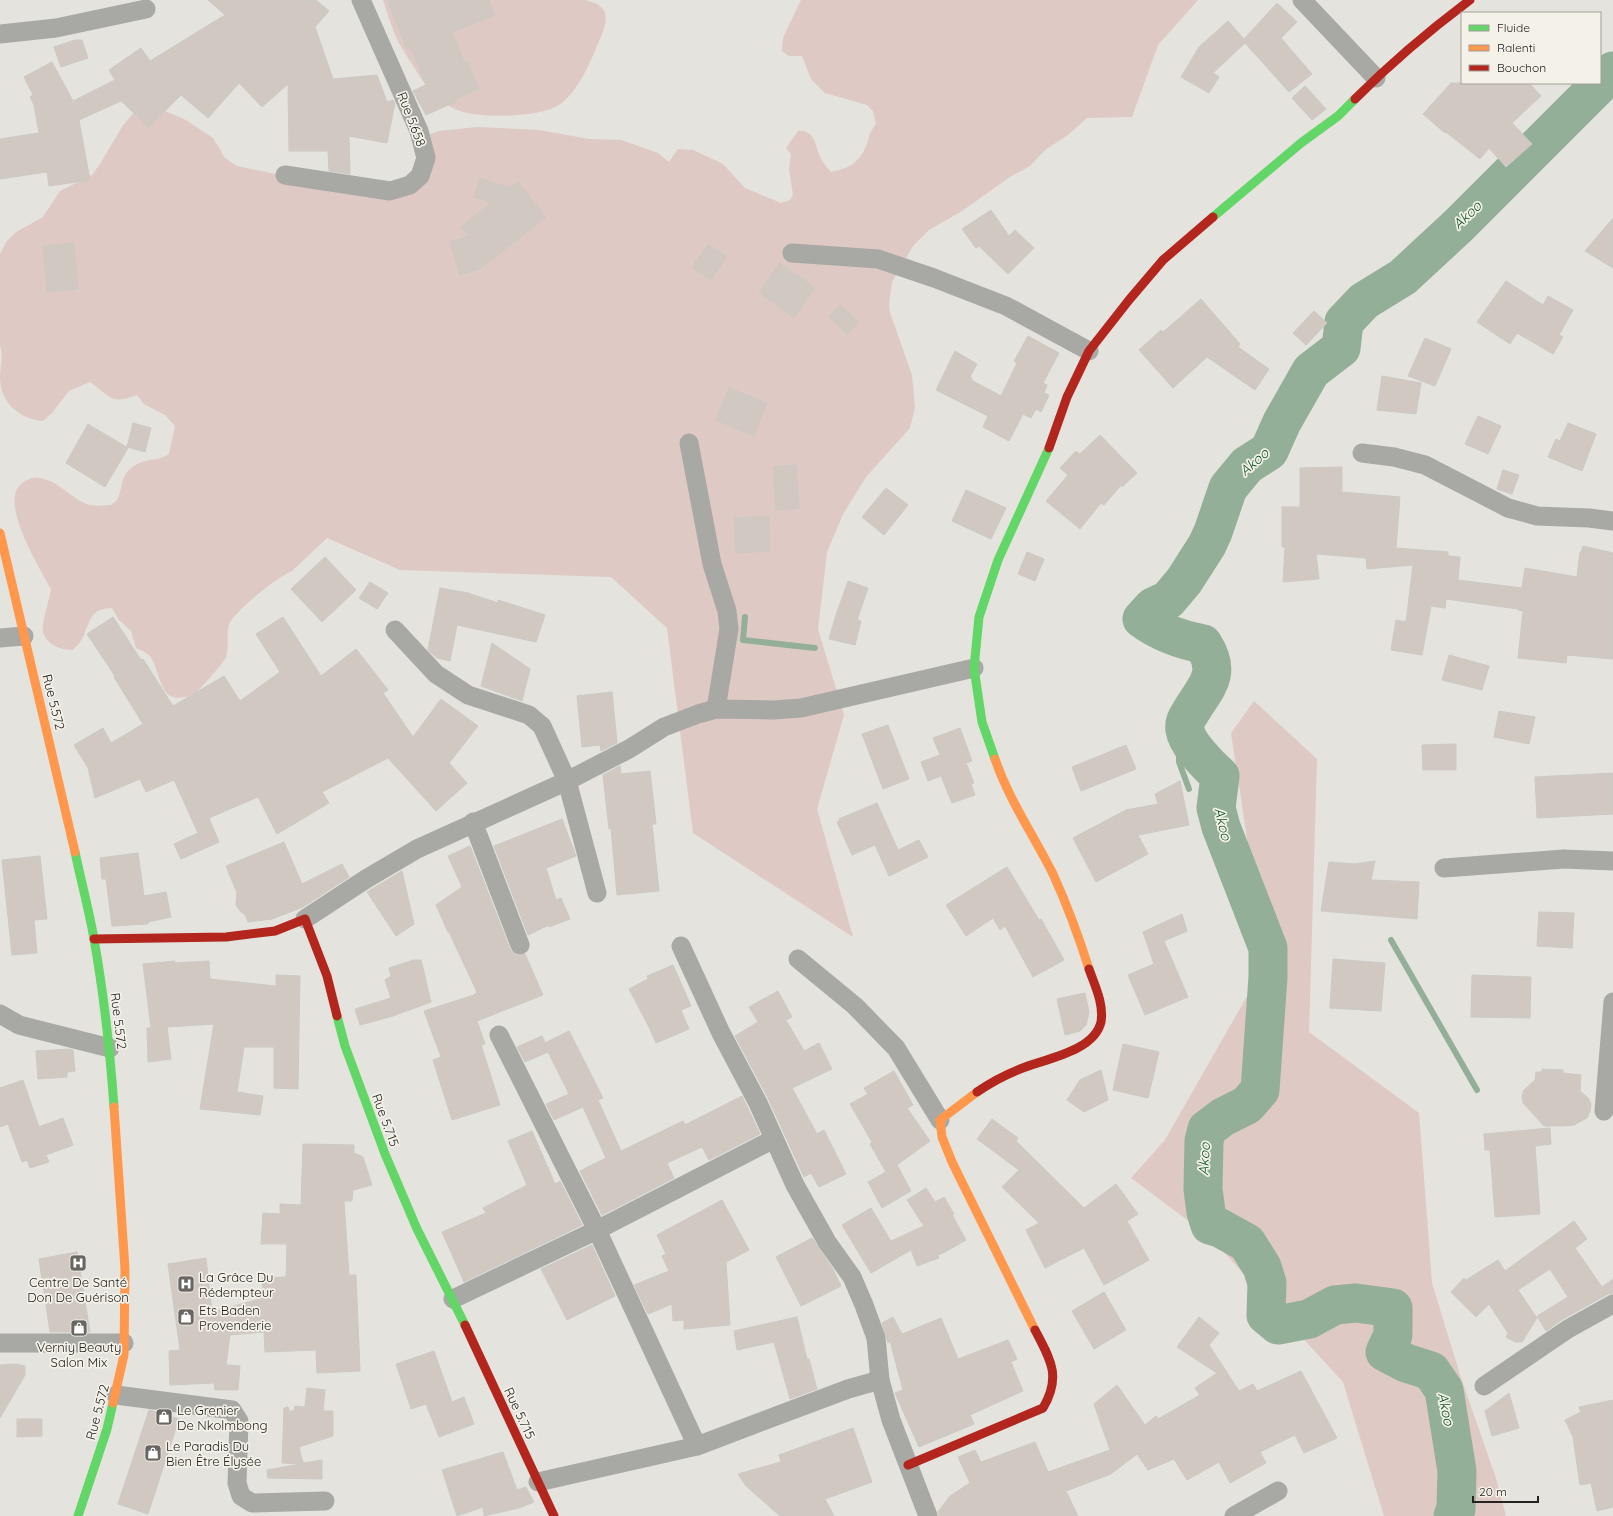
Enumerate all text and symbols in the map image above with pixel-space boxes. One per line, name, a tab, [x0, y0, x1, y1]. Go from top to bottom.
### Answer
legend	[1461, 12, 1601, 84]
text: Fluide	[1497, 20, 1530, 35]
text: Ralenti	[1497, 40, 1535, 55]
text: Bouchon	[1497, 60, 1546, 75]
street label: Rue 5.658	[394, 89, 430, 149]
water label: Akoo	[1449, 197, 1486, 233]
water label: Akoo	[1236, 444, 1273, 480]
street label: Rue 5.572	[39, 672, 69, 732]
water label: Akoo	[1210, 806, 1236, 843]
street label: Rue 5.572	[108, 992, 130, 1050]
street label: Rue 5.715	[369, 1091, 403, 1149]
water label: Akoo	[1194, 1141, 1214, 1176]
hospital icon: Centre De Santé Don De Guérison	[68, 1253, 88, 1273]
place label: La Grâce Du Rédempteur	[199, 1269, 274, 1300]
place label: Centre De Santé Don De Guérison	[27, 1274, 129, 1305]
hospital icon: La Grâce Du Rédempteur	[176, 1274, 196, 1294]
place label: Ets Baden Provenderie	[199, 1302, 271, 1333]
shop icon: Ets Baden Provenderie	[176, 1307, 196, 1327]
shop icon: Verniy Beauty Salon Mix	[69, 1318, 89, 1338]
place label: Verniy Beauty Salon Mix	[37, 1339, 121, 1370]
street label: Rue 5.572	[82, 1382, 112, 1442]
street label: Rue 5.715	[501, 1385, 539, 1441]
water label: Akoo	[1434, 1391, 1458, 1428]
place label: Le Grenier De Nkolmbong	[177, 1402, 268, 1433]
shop icon: Le Grenier De Nkolmbong	[154, 1407, 174, 1427]
place label: Le Paradis Du Bien Être Élysée	[166, 1438, 261, 1469]
shop icon: Le Paradis Du Bien Être Élysée	[143, 1443, 163, 1463]
scale bar	[1473, 1478, 1538, 1504]
text: 20 m	[1479, 1484, 1507, 1499]

